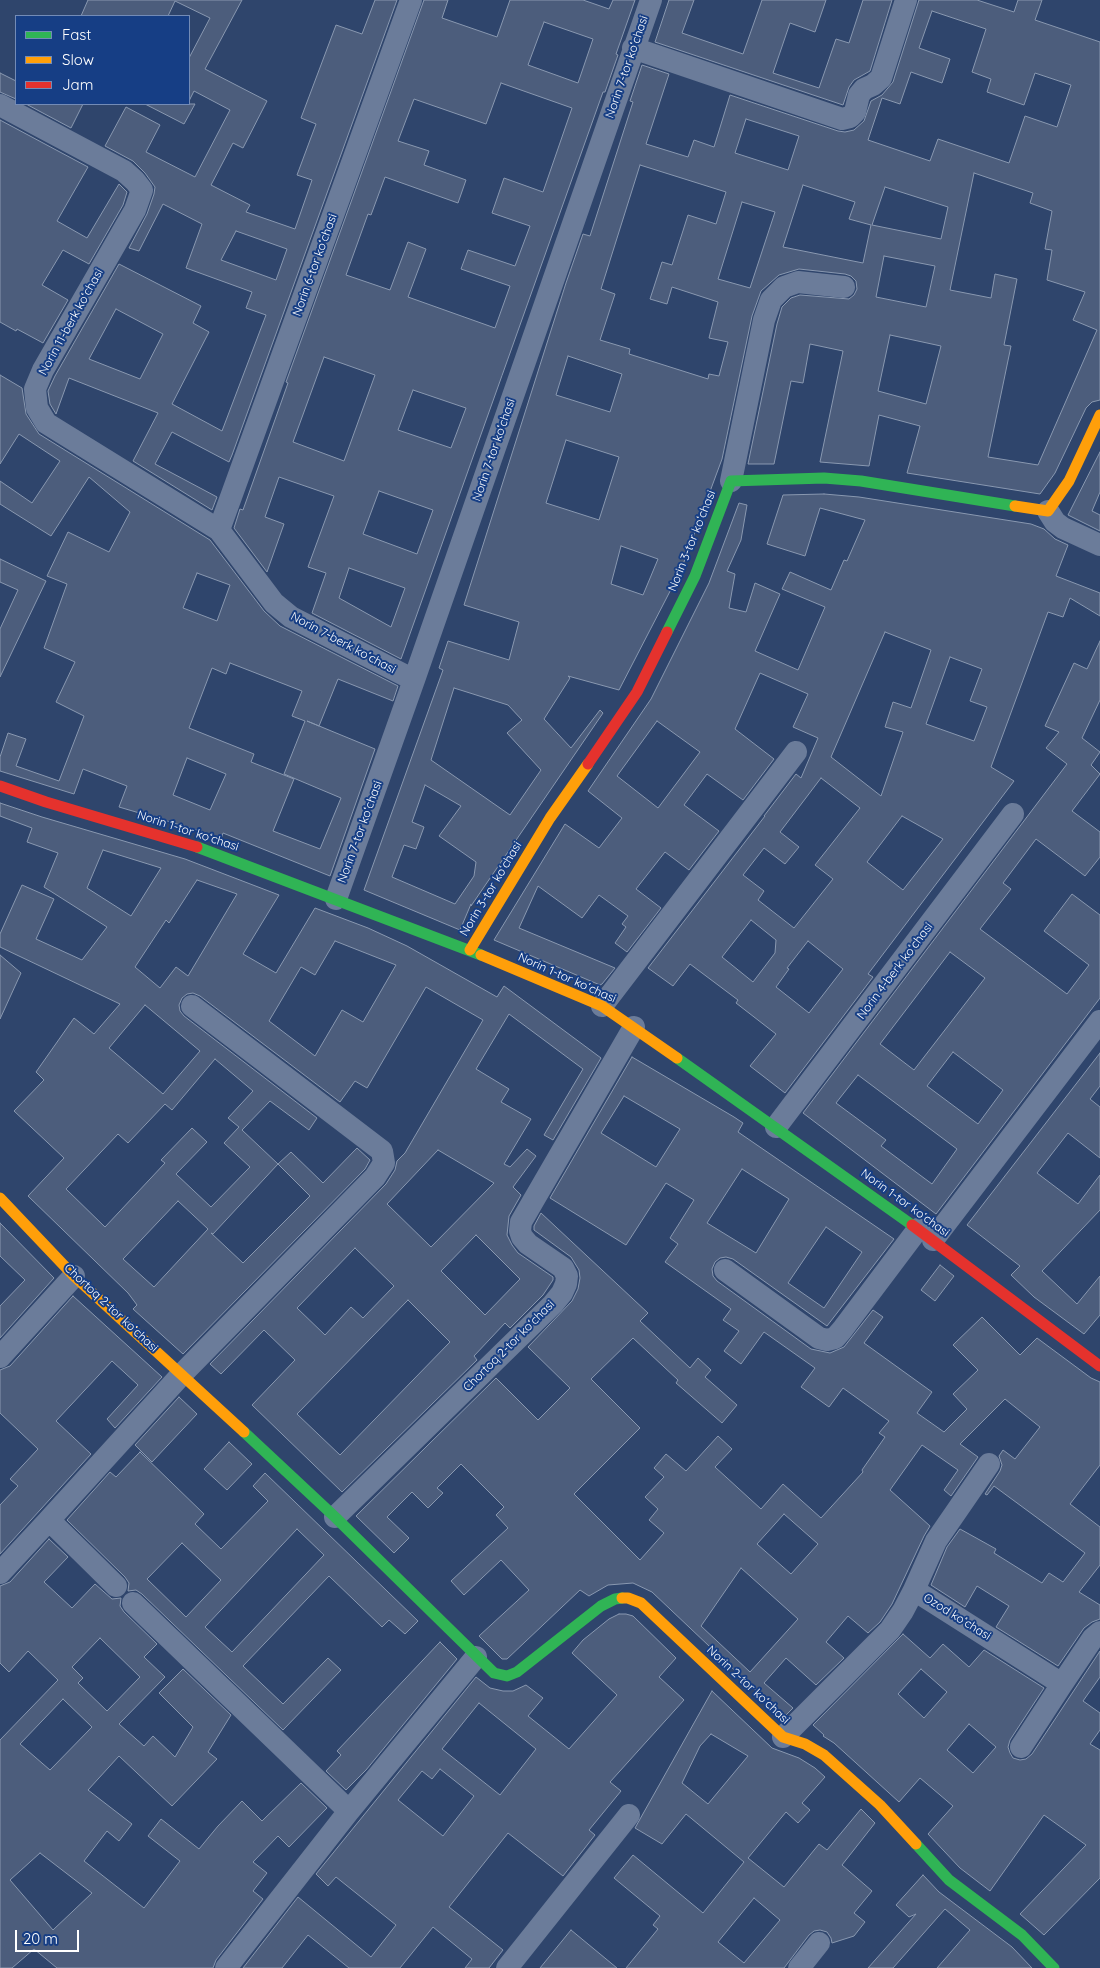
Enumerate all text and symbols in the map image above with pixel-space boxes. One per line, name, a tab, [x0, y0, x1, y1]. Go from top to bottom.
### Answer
street label: Norin 7-tor koʻchasi	[603, 14, 651, 120]
legend	[15, 15, 190, 105]
text: Fast	[62, 25, 91, 44]
text: Slow	[62, 50, 94, 69]
text: Jam	[62, 75, 93, 94]
street label: Norin 6-tor koʻchasi	[290, 212, 340, 318]
street label: Norin 11-berk koʻchasi	[36, 266, 106, 378]
street label: Norin 7-tor koʻchasi	[470, 397, 518, 503]
street label: Norin 3-tor koʻchasi	[665, 488, 719, 594]
street label: Norin 7-berk koʻchasi	[288, 609, 398, 677]
street label: Norin 7-tor koʻchasi	[335, 779, 385, 885]
street label: Norin 1-tor koʻchasi	[135, 808, 241, 854]
street label: Norin 3-tor koʻchasi	[457, 839, 525, 939]
street label: Norin 4-berk koʻchasi	[854, 920, 936, 1022]
street label: Norin 1-tor koʻchasi	[516, 950, 618, 1006]
street label: Norin 1-tor koʻchasi	[858, 1166, 952, 1240]
street label: Chortoq 2-tor koʻchasi	[61, 1261, 161, 1355]
street label: Chortoq 2-tor koʻchasi	[460, 1297, 558, 1395]
street label: Ozod koʻchasi	[921, 1591, 993, 1643]
street label: Norin 2-tor koʻchasi	[704, 1643, 792, 1727]
scale bar	[18, 1920, 81, 1952]
text: 20 m	[23, 1929, 58, 1948]

